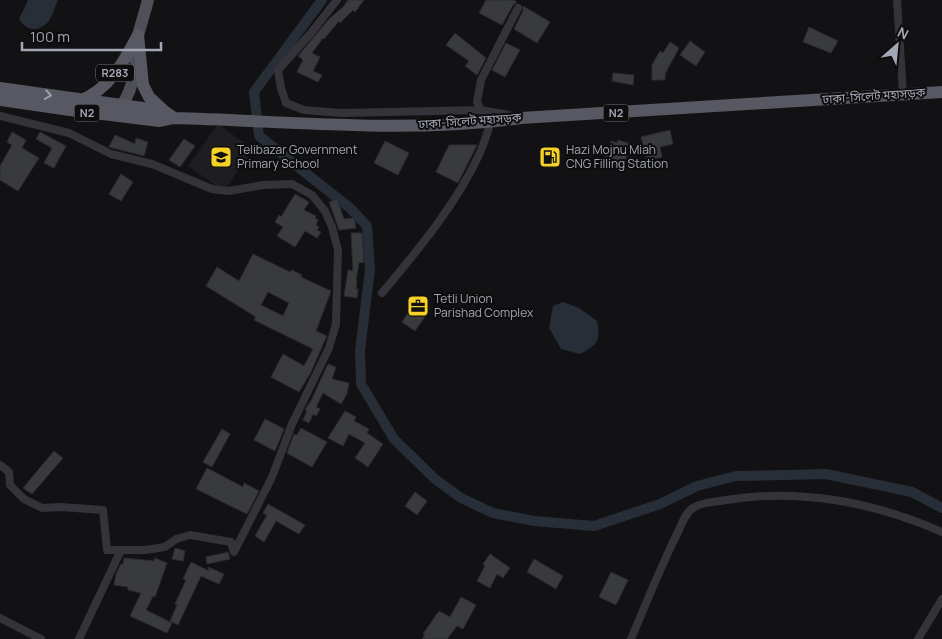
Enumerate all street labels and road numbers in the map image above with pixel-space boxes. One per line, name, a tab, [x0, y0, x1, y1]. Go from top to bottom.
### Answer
road number: R283	[96, 64, 134, 82]
street label: ঢাকা-সিলেট মহাসড়ক	[821, 83, 926, 108]
road number: N2	[74, 105, 100, 122]
road number: N2	[604, 105, 628, 122]
street label: ঢাকা-সিলেট মহাসড়ক	[417, 108, 522, 133]

